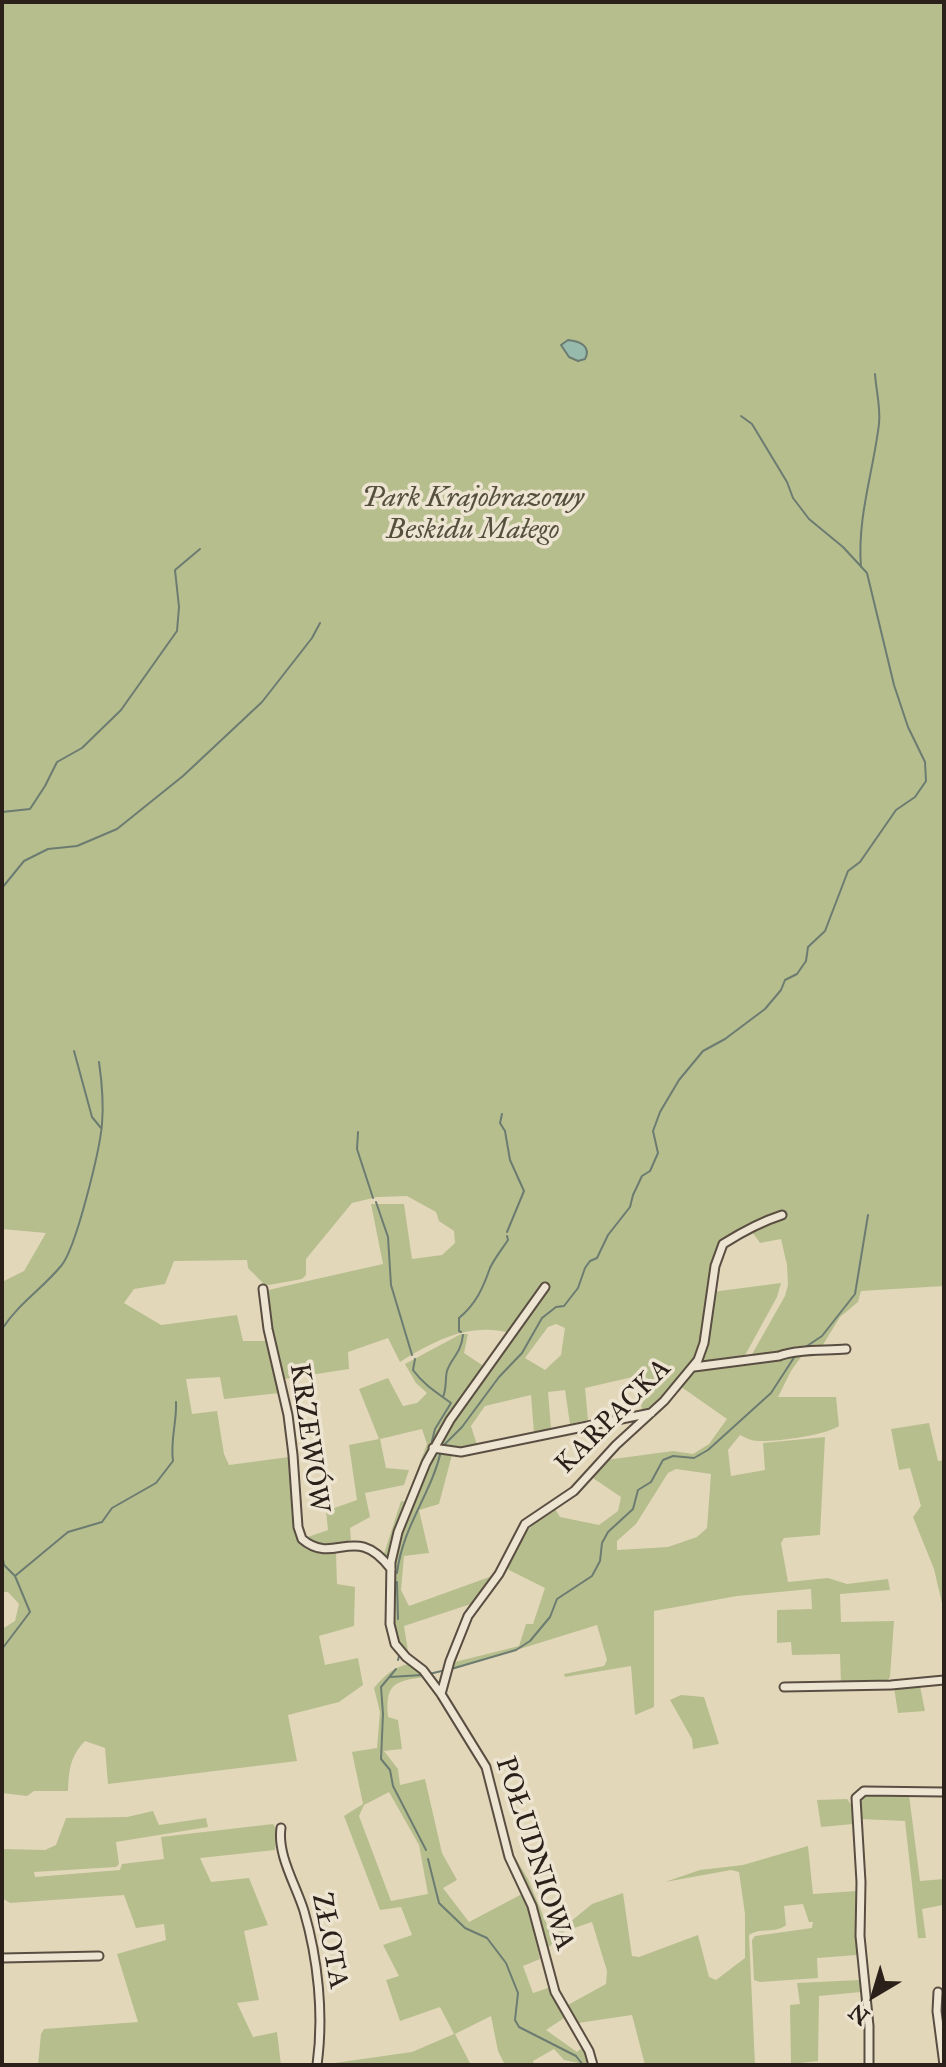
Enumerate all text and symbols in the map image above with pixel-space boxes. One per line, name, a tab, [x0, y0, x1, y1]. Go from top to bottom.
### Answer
park label: Park Krajobrazowy Beskidu Małego	[362, 482, 584, 548]
street label: KARPACKA	[549, 1352, 679, 1482]
street label: KRZEWÓW	[281, 1361, 335, 1515]
street label: POŁUDNIOWA	[487, 1753, 581, 1955]
street label: ZŁOTA	[303, 1890, 355, 1992]
north arrow	[834, 1955, 914, 2035]
text: N	[843, 1998, 875, 2031]

